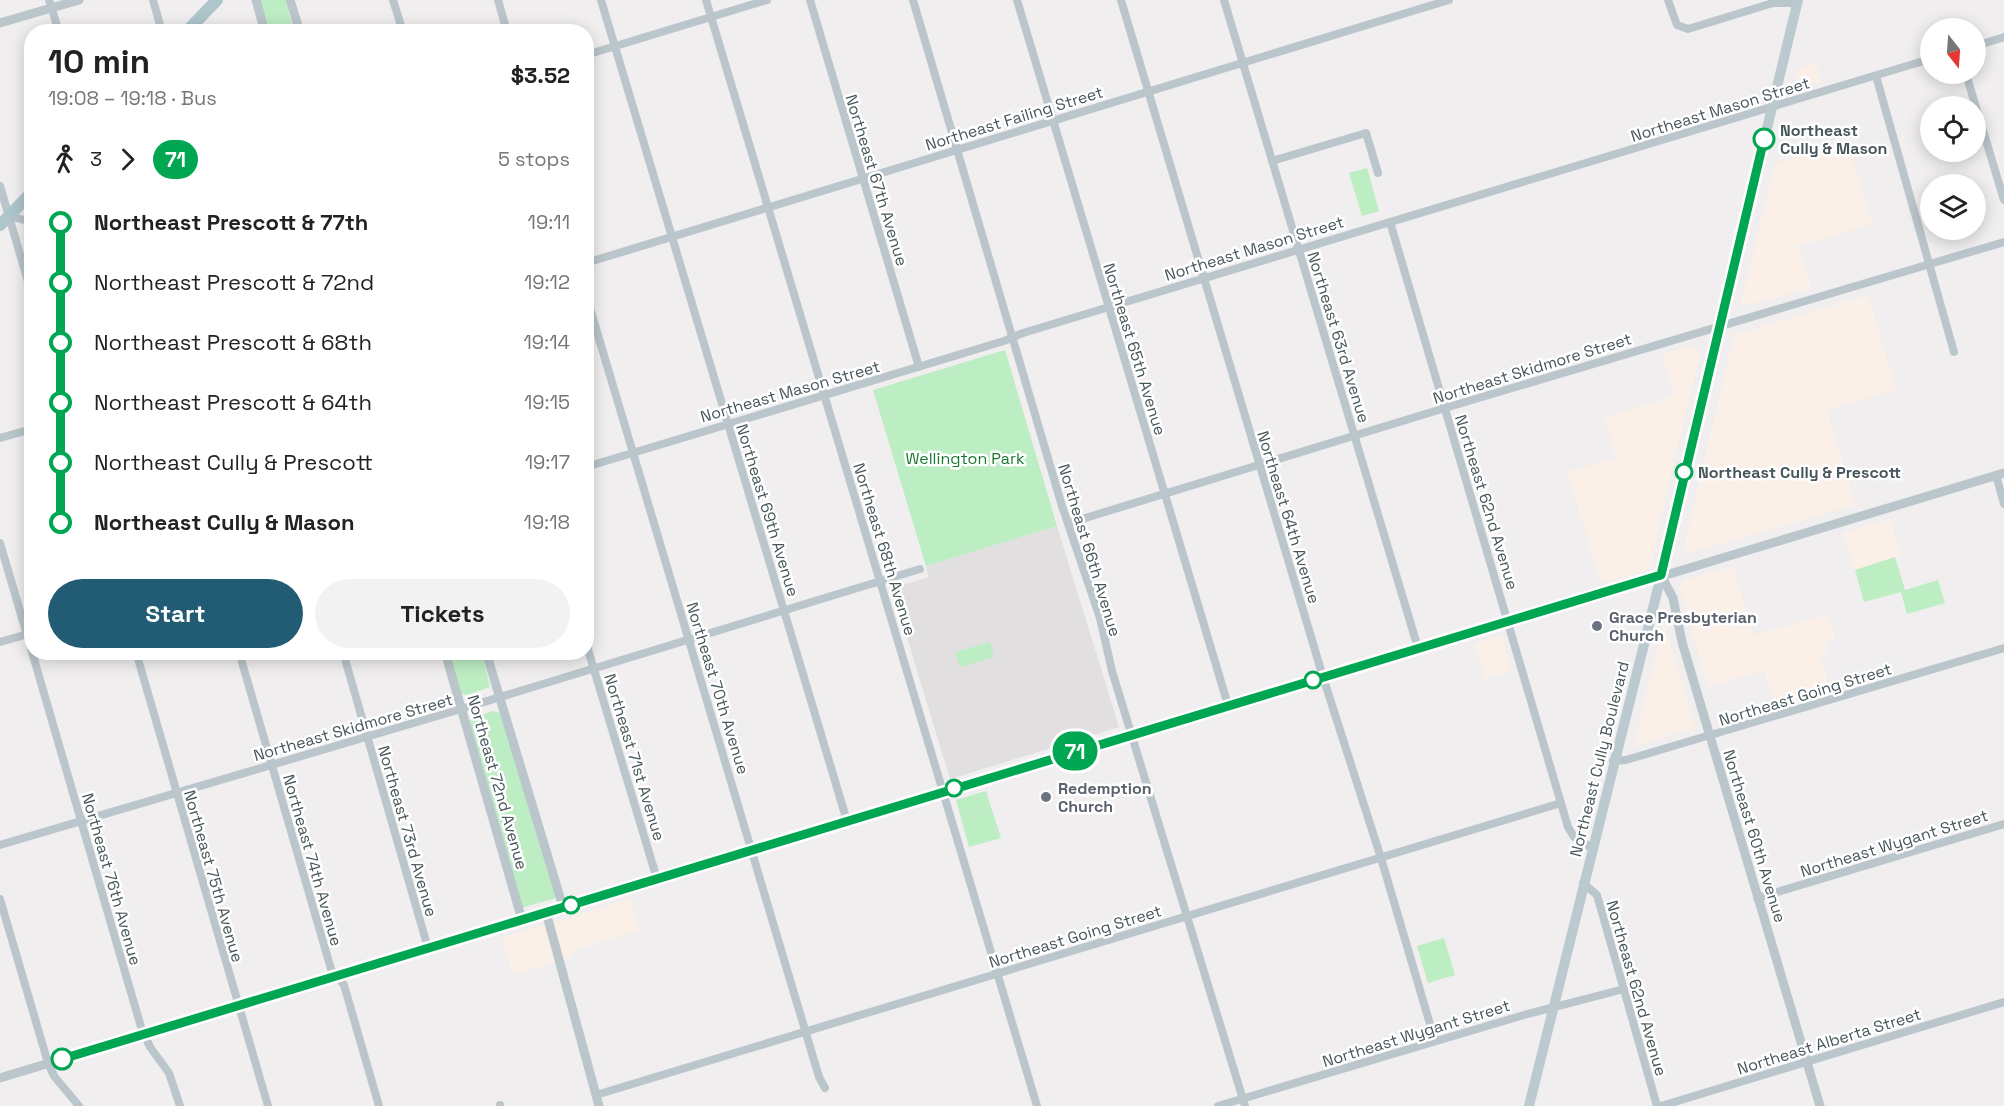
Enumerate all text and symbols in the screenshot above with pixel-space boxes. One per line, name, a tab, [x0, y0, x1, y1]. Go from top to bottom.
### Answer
north arrow	[1920, 18, 1986, 84]
map controls	[1920, 18, 1986, 240]
text: 10 min	[48, 41, 150, 83]
text: $3.52	[511, 61, 570, 89]
street label: Northeast Mason Street	[1628, 72, 1812, 147]
street label: Northeast Failing Street	[923, 81, 1105, 156]
text: 19:08 – 19:18 · Bus	[48, 85, 217, 111]
street label: Northeast 67th Avenue	[840, 92, 913, 268]
button: locate	[1920, 96, 1986, 162]
place label: Northeast Cully & Mason	[1780, 120, 1887, 159]
marker: Northeast Cully & Mason	[1753, 128, 1775, 150]
icon: walk	[48, 143, 81, 176]
icon: forward	[111, 143, 144, 176]
text: 3	[90, 146, 102, 172]
text: 71	[165, 146, 186, 173]
text: 5 stops	[498, 146, 570, 172]
button: layers	[1920, 174, 1986, 240]
text: Northeast Prescott & 77th	[94, 208, 368, 236]
text: 19:11	[528, 209, 570, 235]
street label: Northeast Mason Street	[1162, 211, 1346, 286]
street label: Northeast 63rd Avenue	[1302, 249, 1375, 425]
street label: Northeast 65th Avenue	[1098, 260, 1171, 438]
text: Northeast Prescott & 72nd	[94, 268, 374, 296]
text: 19:12	[524, 269, 570, 295]
text: Northeast Prescott & 68th	[94, 328, 372, 356]
street label: Northeast Skidmore Street	[1430, 328, 1634, 409]
text: 19:14	[523, 329, 570, 355]
street label: Northeast Mason Street	[698, 356, 883, 427]
text: Northeast Prescott & 64th	[94, 388, 372, 416]
text: 19:15	[524, 389, 570, 415]
street label: Northeast 62nd Avenue	[1450, 412, 1523, 592]
street label: Northeast 69th Avenue	[731, 421, 804, 599]
street label: Northeast 64th Avenue	[1252, 428, 1325, 606]
text: Northeast Cully & Prescott	[94, 448, 373, 476]
park label: Wellington Park	[905, 448, 1025, 469]
text: 19:17	[525, 449, 570, 475]
street label: Northeast 68th Avenue	[848, 460, 921, 638]
street label: Northeast 66th Avenue	[1053, 461, 1126, 639]
place label: Northeast Cully & Prescott	[1698, 462, 1901, 483]
marker: Northeast Cully & Prescott	[1675, 463, 1693, 481]
text: Northeast Cully & Mason	[94, 508, 354, 536]
text: 19:18	[524, 509, 570, 535]
button: Start	[48, 579, 303, 648]
button: Tickets	[315, 579, 570, 648]
street label: Northeast 70th Avenue	[681, 600, 754, 777]
place label: Grace Presbyterian Church	[1609, 607, 1757, 646]
marker: Grace Presbyterian Church	[1590, 619, 1604, 633]
street label: Northeast Going Street	[1716, 658, 1894, 731]
street label: Northeast Cully Boulevard	[1565, 659, 1634, 859]
street label: Northeast 71st Avenue	[599, 671, 670, 843]
unlabelled marker	[1304, 671, 1322, 689]
street label: Northeast Skidmore Street	[251, 689, 455, 766]
street label: Northeast 72nd Avenue	[462, 692, 533, 872]
line badge: 71	[1048, 732, 1102, 771]
text: 71	[1065, 738, 1085, 765]
street label: Northeast 73rd Avenue	[373, 743, 442, 919]
street label: Northeast 60th Avenue	[1718, 747, 1791, 925]
street label: Northeast 74th Avenue	[278, 772, 347, 948]
place label: Redemption Church	[1058, 778, 1152, 817]
unlabelled marker	[945, 779, 963, 797]
street label: Northeast 75th Avenue	[179, 788, 248, 965]
marker: Redemption Church	[1039, 790, 1053, 804]
street label: Northeast 76th Avenue	[77, 791, 146, 968]
street label: Northeast Wygant Street	[1798, 805, 1991, 882]
unlabelled marker	[562, 896, 580, 914]
street label: Northeast 62nd Avenue	[1601, 898, 1672, 1078]
street label: Northeast Going Street	[986, 900, 1164, 973]
street label: Northeast Wygant Street	[1320, 995, 1513, 1072]
street label: Northeast Alberta Street	[1735, 1003, 1924, 1079]
unlabelled marker	[51, 1048, 73, 1070]

